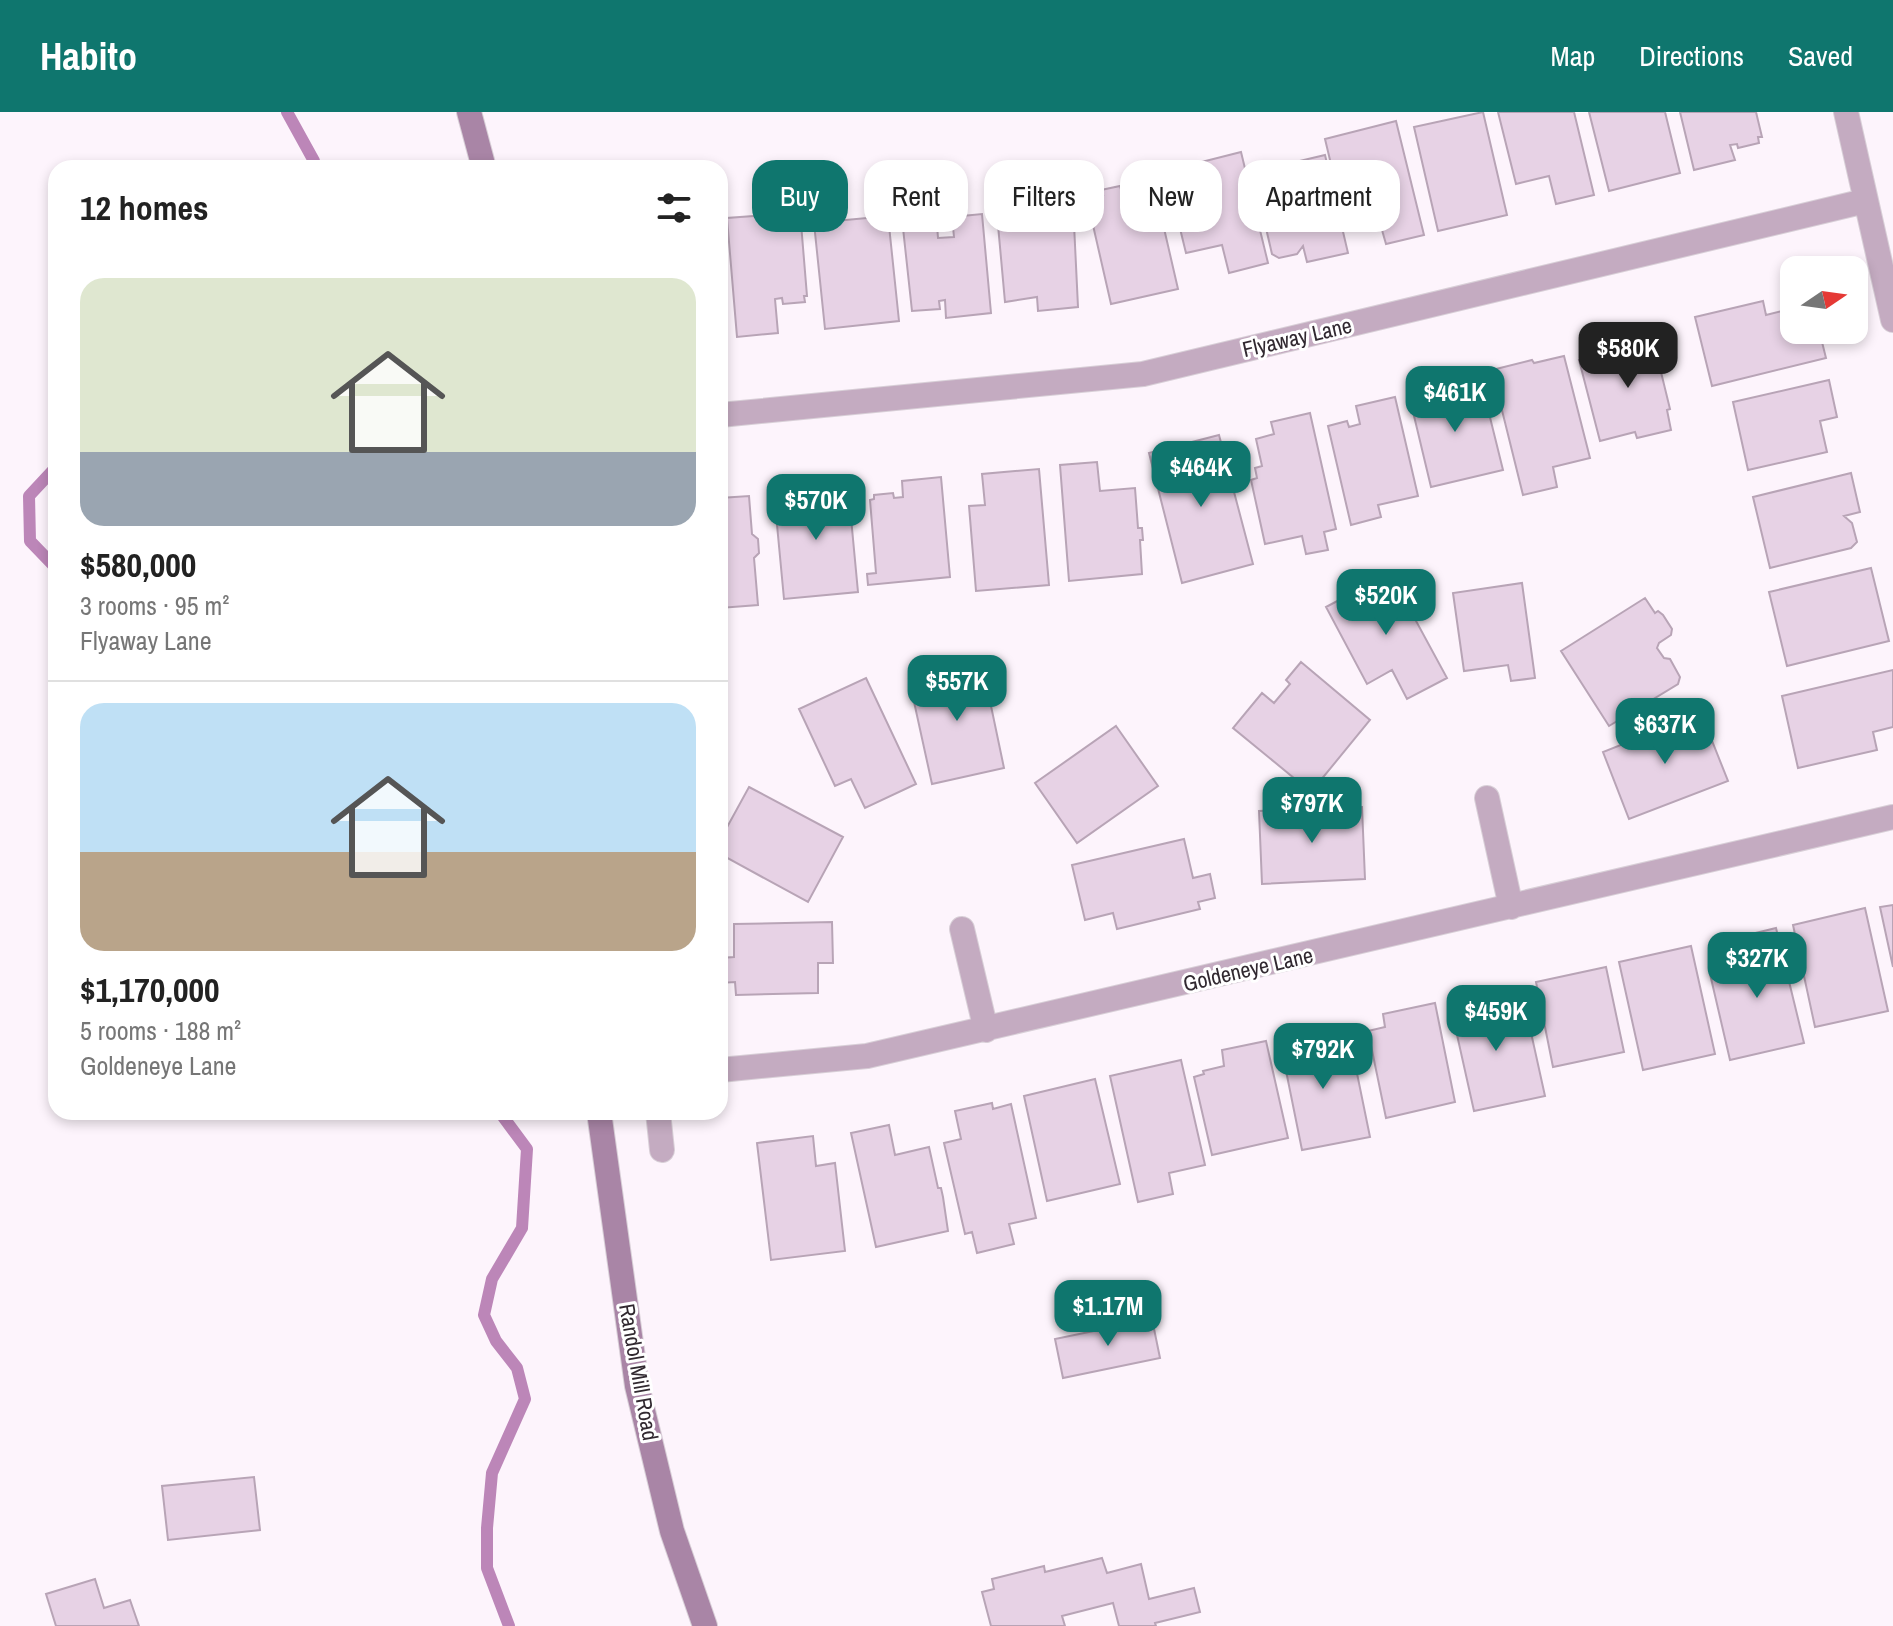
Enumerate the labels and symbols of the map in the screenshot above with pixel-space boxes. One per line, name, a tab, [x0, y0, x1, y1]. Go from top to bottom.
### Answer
north arrow	[1780, 256, 1868, 344]
street label: Flyaway Lane	[1239, 310, 1355, 364]
pin: $580K	[1572, 322, 1684, 390]
pin: $461K	[1399, 366, 1511, 434]
pin: $464K	[1145, 441, 1257, 509]
pin: $570K	[760, 474, 872, 542]
pin: $520K	[1330, 569, 1442, 637]
pin: $557K	[901, 655, 1013, 723]
pin: $637K	[1609, 698, 1721, 766]
pin: $797K	[1256, 777, 1368, 845]
pin: $327K	[1701, 932, 1813, 1000]
street label: Goldeneye Lane	[1180, 939, 1316, 999]
pin: $459K	[1440, 985, 1552, 1053]
pin: $792K	[1267, 1023, 1379, 1091]
pin: $1.17M	[1043, 1280, 1173, 1348]
street label: Randol Mill Road	[612, 1301, 666, 1443]

